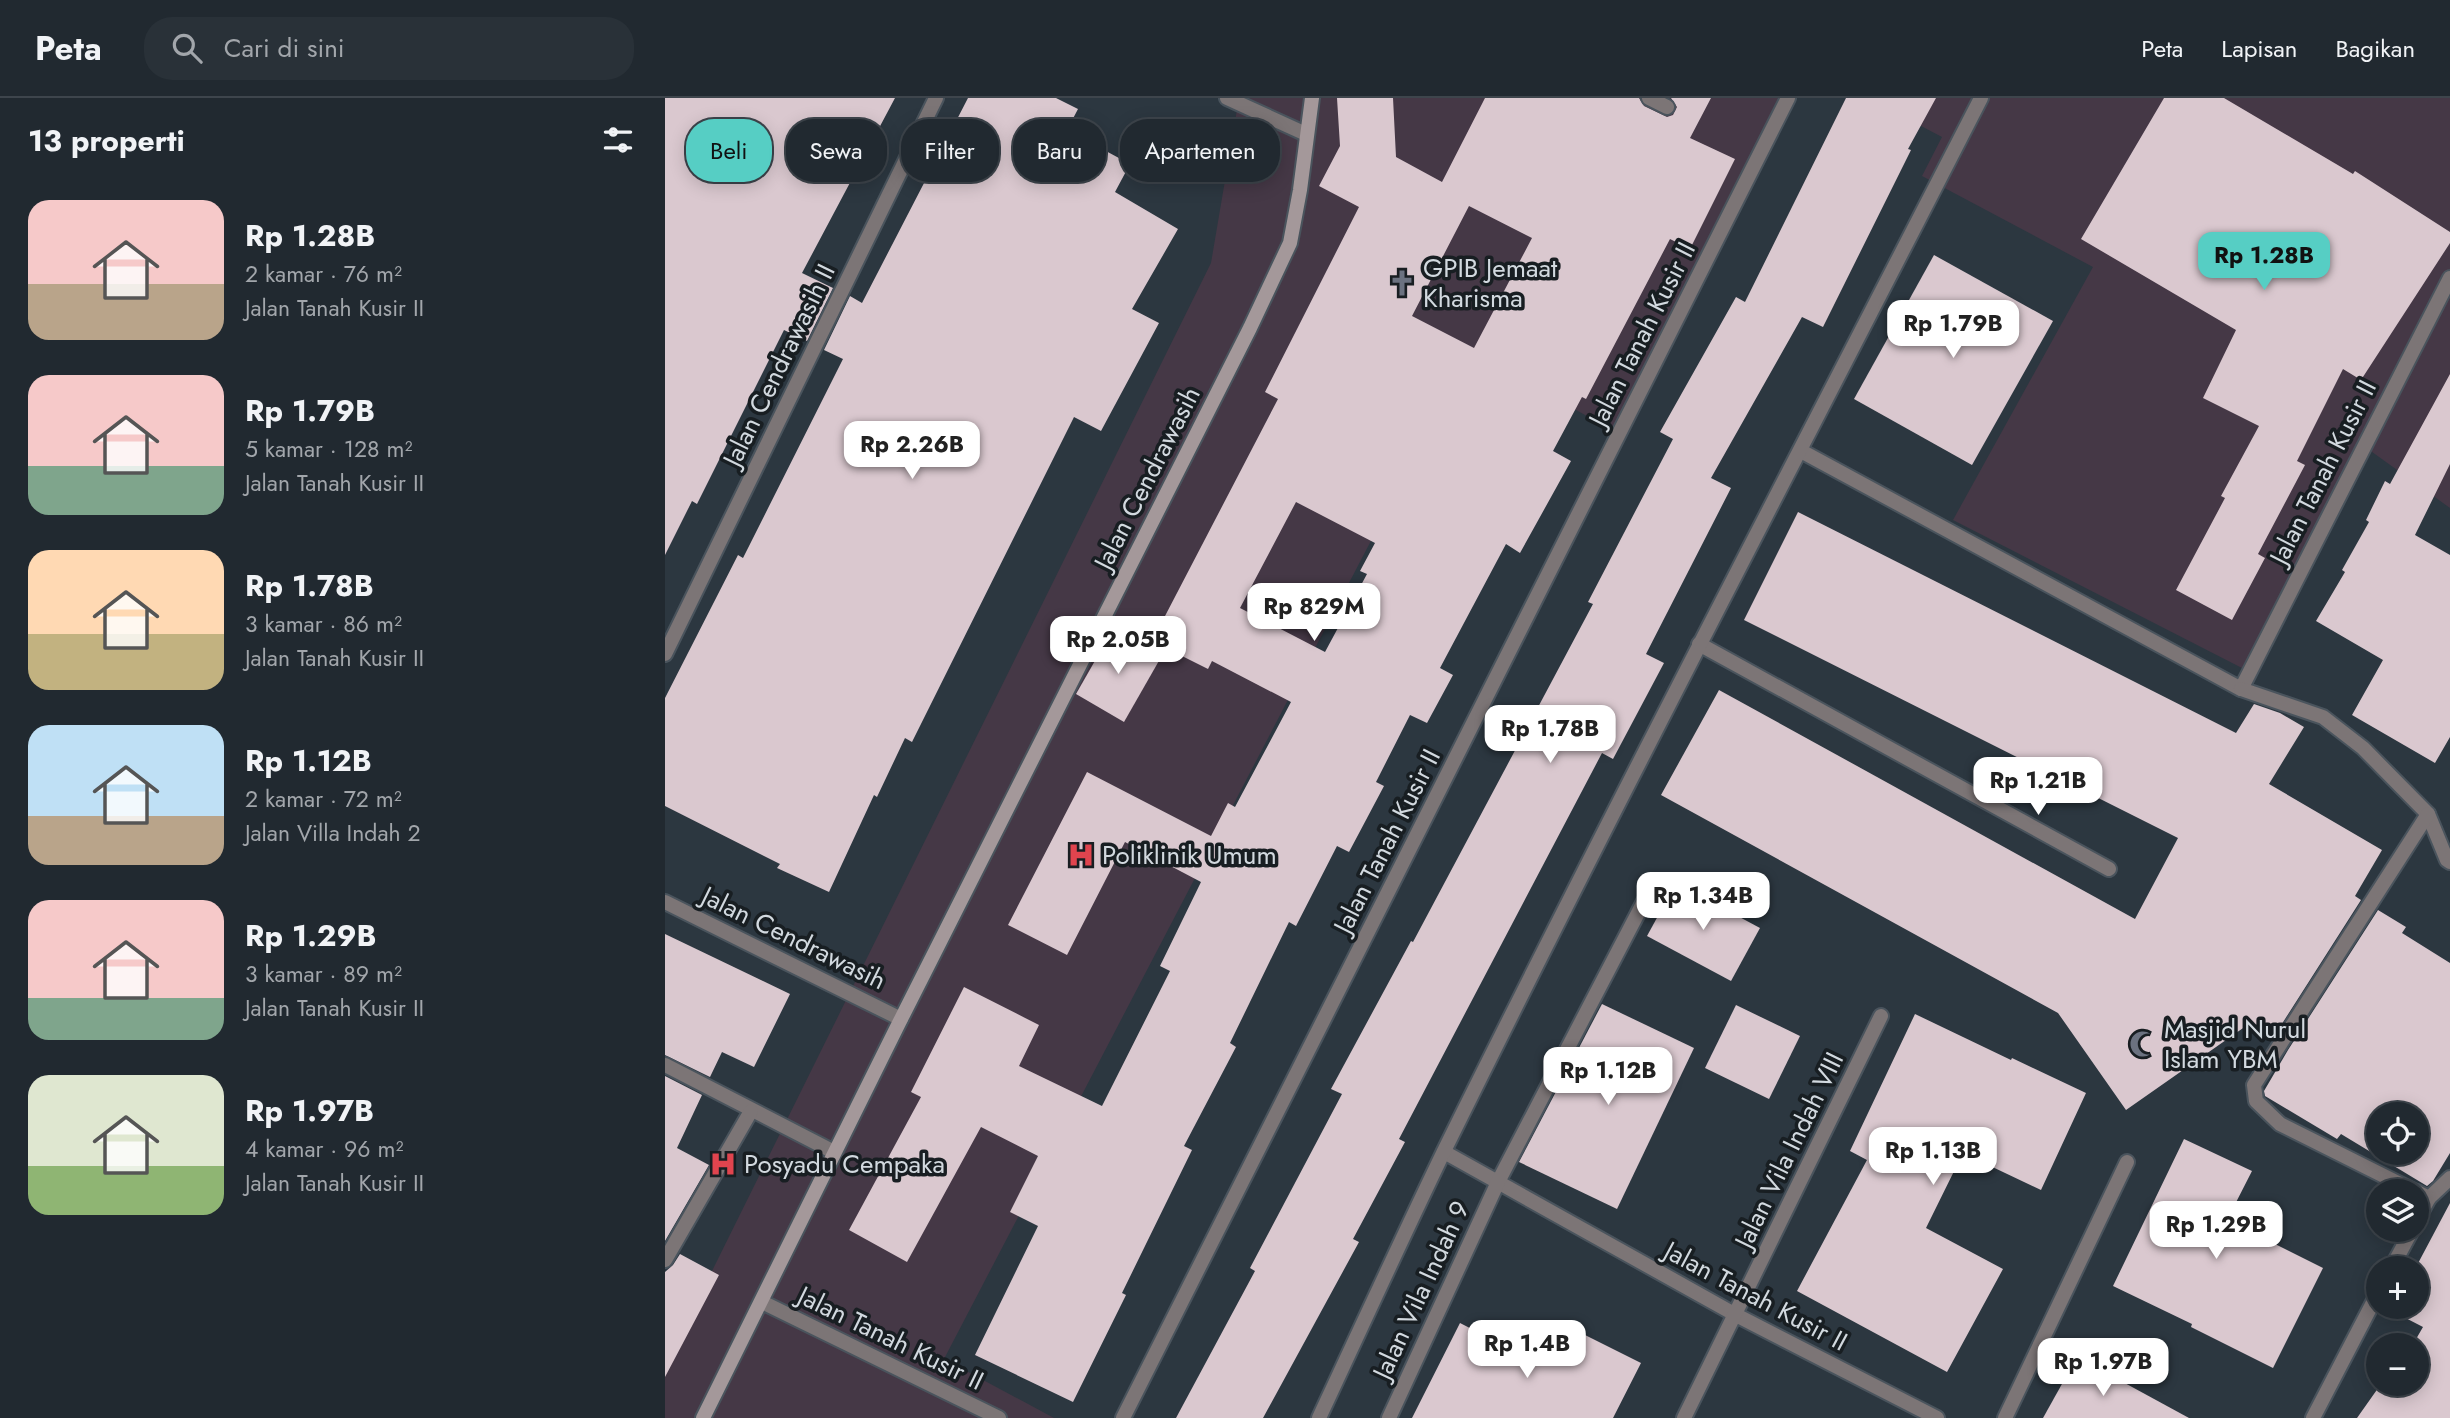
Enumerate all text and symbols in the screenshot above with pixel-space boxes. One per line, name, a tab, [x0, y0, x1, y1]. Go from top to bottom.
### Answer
search box	[144, 17, 634, 80]
text: Peta	[35, 25, 102, 72]
icon: search	[168, 29, 206, 67]
text: Cari di sini	[224, 29, 345, 67]
text: Peta	[2141, 31, 2183, 66]
text: Lapisan	[2221, 31, 2297, 66]
text: Bagikan	[2335, 31, 2415, 66]
text: 13 properti	[28, 119, 185, 162]
chip: Beli	[686, 119, 772, 182]
chip: Sewa	[786, 119, 887, 182]
chip: Filter	[901, 119, 999, 182]
chip: Baru	[1013, 119, 1106, 182]
chip: Apartemen	[1120, 119, 1280, 182]
icon: filters	[599, 121, 637, 159]
text: Rp 1.28B	[245, 214, 375, 257]
icon: home	[84, 228, 168, 312]
pin: Rp 1.28B	[2192, 232, 2336, 292]
street label: Jalan Tanah Kusir II	[1578, 235, 1705, 436]
text: Rp 1.28B	[2214, 238, 2314, 272]
place label: GPIB Jemaat Kharisma	[1423, 249, 1558, 317]
text: 2 kamar · 76 m²	[245, 257, 402, 291]
street label: Jalan Cendrawasih II	[712, 257, 845, 475]
church icon: GPIB Jemaat Kharisma	[1387, 268, 1417, 298]
text: Jalan Tanah Kusir II	[245, 291, 424, 325]
pin: Rp 1.79B	[1881, 300, 2025, 360]
text: Rp 1.79B	[1903, 306, 2003, 340]
street label: Jalan Tanah Kusir II	[2259, 373, 2386, 574]
street label: Jalan Cendrawasih	[1083, 380, 1209, 579]
text: Rp 1.79B	[245, 389, 375, 432]
icon: home	[84, 403, 168, 487]
pin: Rp 2.26B	[840, 422, 984, 481]
text: Rp 2.26B	[860, 427, 964, 461]
text: 5 kamar · 128 m²	[245, 432, 412, 466]
text: Jalan Tanah Kusir II	[245, 466, 424, 500]
text: Rp 1.78B	[245, 564, 374, 607]
icon: home	[84, 578, 168, 662]
pin: Rp 829M	[1249, 584, 1379, 643]
text: Rp 829M	[1263, 589, 1365, 623]
text: 3 kamar · 86 m²	[245, 607, 402, 641]
pin: Rp 2.05B	[1046, 616, 1190, 676]
text: Rp 2.05B	[1066, 622, 1170, 656]
text: Jalan Tanah Kusir II	[245, 641, 424, 675]
pin: Rp 1.78B	[1478, 706, 1622, 765]
text: Rp 1.78B	[1501, 711, 1599, 745]
text: Rp 1.12B	[245, 739, 372, 782]
street label: Jalan Tanah Kusir II	[1323, 742, 1450, 943]
icon: home	[84, 753, 168, 837]
pin: Rp 1.21B	[1966, 758, 2110, 817]
text: Rp 1.21B	[1989, 763, 2087, 797]
text: 2 kamar · 72 m²	[245, 782, 402, 816]
text: Jalan Villa Indah 2	[245, 816, 421, 850]
place label: Poliklinik Umum	[1102, 836, 1277, 874]
hospital icon: Poliklinik Umum	[1066, 840, 1096, 870]
pin: Rp 1.34B	[1631, 872, 1775, 932]
street label: Jalan Cendrawasih	[693, 876, 893, 999]
text: Rp 1.34B	[1653, 878, 1753, 912]
text: Rp 1.29B	[245, 914, 377, 957]
icon: home	[84, 928, 168, 1012]
text: 3 kamar · 89 m²	[245, 957, 402, 991]
text: Jalan Tanah Kusir II	[245, 991, 424, 1025]
place label: Masjid Nurul Islam YBM	[2164, 1010, 2306, 1078]
mosque icon: Masjid Nurul Islam YBM	[2128, 1029, 2158, 1059]
street label: Jalan Vila Indah VIII	[1724, 1046, 1853, 1257]
pin: Rp 1.12B	[1536, 1048, 1680, 1107]
text: Rp 1.12B	[1559, 1053, 1657, 1087]
text: Rp 1.97B	[245, 1089, 374, 1132]
map controls	[2366, 1102, 2429, 1396]
button: locate	[2366, 1102, 2429, 1165]
icon: home	[84, 1103, 168, 1187]
pin: Rp 1.13B	[1861, 1128, 2005, 1187]
text: 4 kamar · 96 m²	[245, 1132, 403, 1166]
text: Rp 1.13B	[1885, 1133, 1981, 1167]
place label: Posyadu Cempaka	[744, 1145, 945, 1183]
hospital icon: Posyadu Cempaka	[708, 1149, 738, 1179]
text: Jalan Tanah Kusir II	[245, 1166, 424, 1200]
button: layers	[2366, 1179, 2429, 1242]
street label: Jalan Vila Indah 9	[1362, 1195, 1479, 1388]
pin: Rp 1.29B	[2144, 1202, 2288, 1261]
text: Rp 1.29B	[2166, 1207, 2266, 1241]
street label: Jalan Tanah Kusir II	[1655, 1230, 1854, 1360]
button: +	[2366, 1256, 2429, 1319]
street label: Jalan Tanah Kusir II	[789, 1275, 990, 1399]
pin: Rp 1.4B	[1462, 1320, 1592, 1380]
text: Rp 1.4B	[1484, 1326, 1570, 1360]
button: −	[2366, 1333, 2429, 1396]
pin: Rp 1.97B	[2031, 1338, 2175, 1398]
text: Rp 1.97B	[2054, 1344, 2152, 1378]

